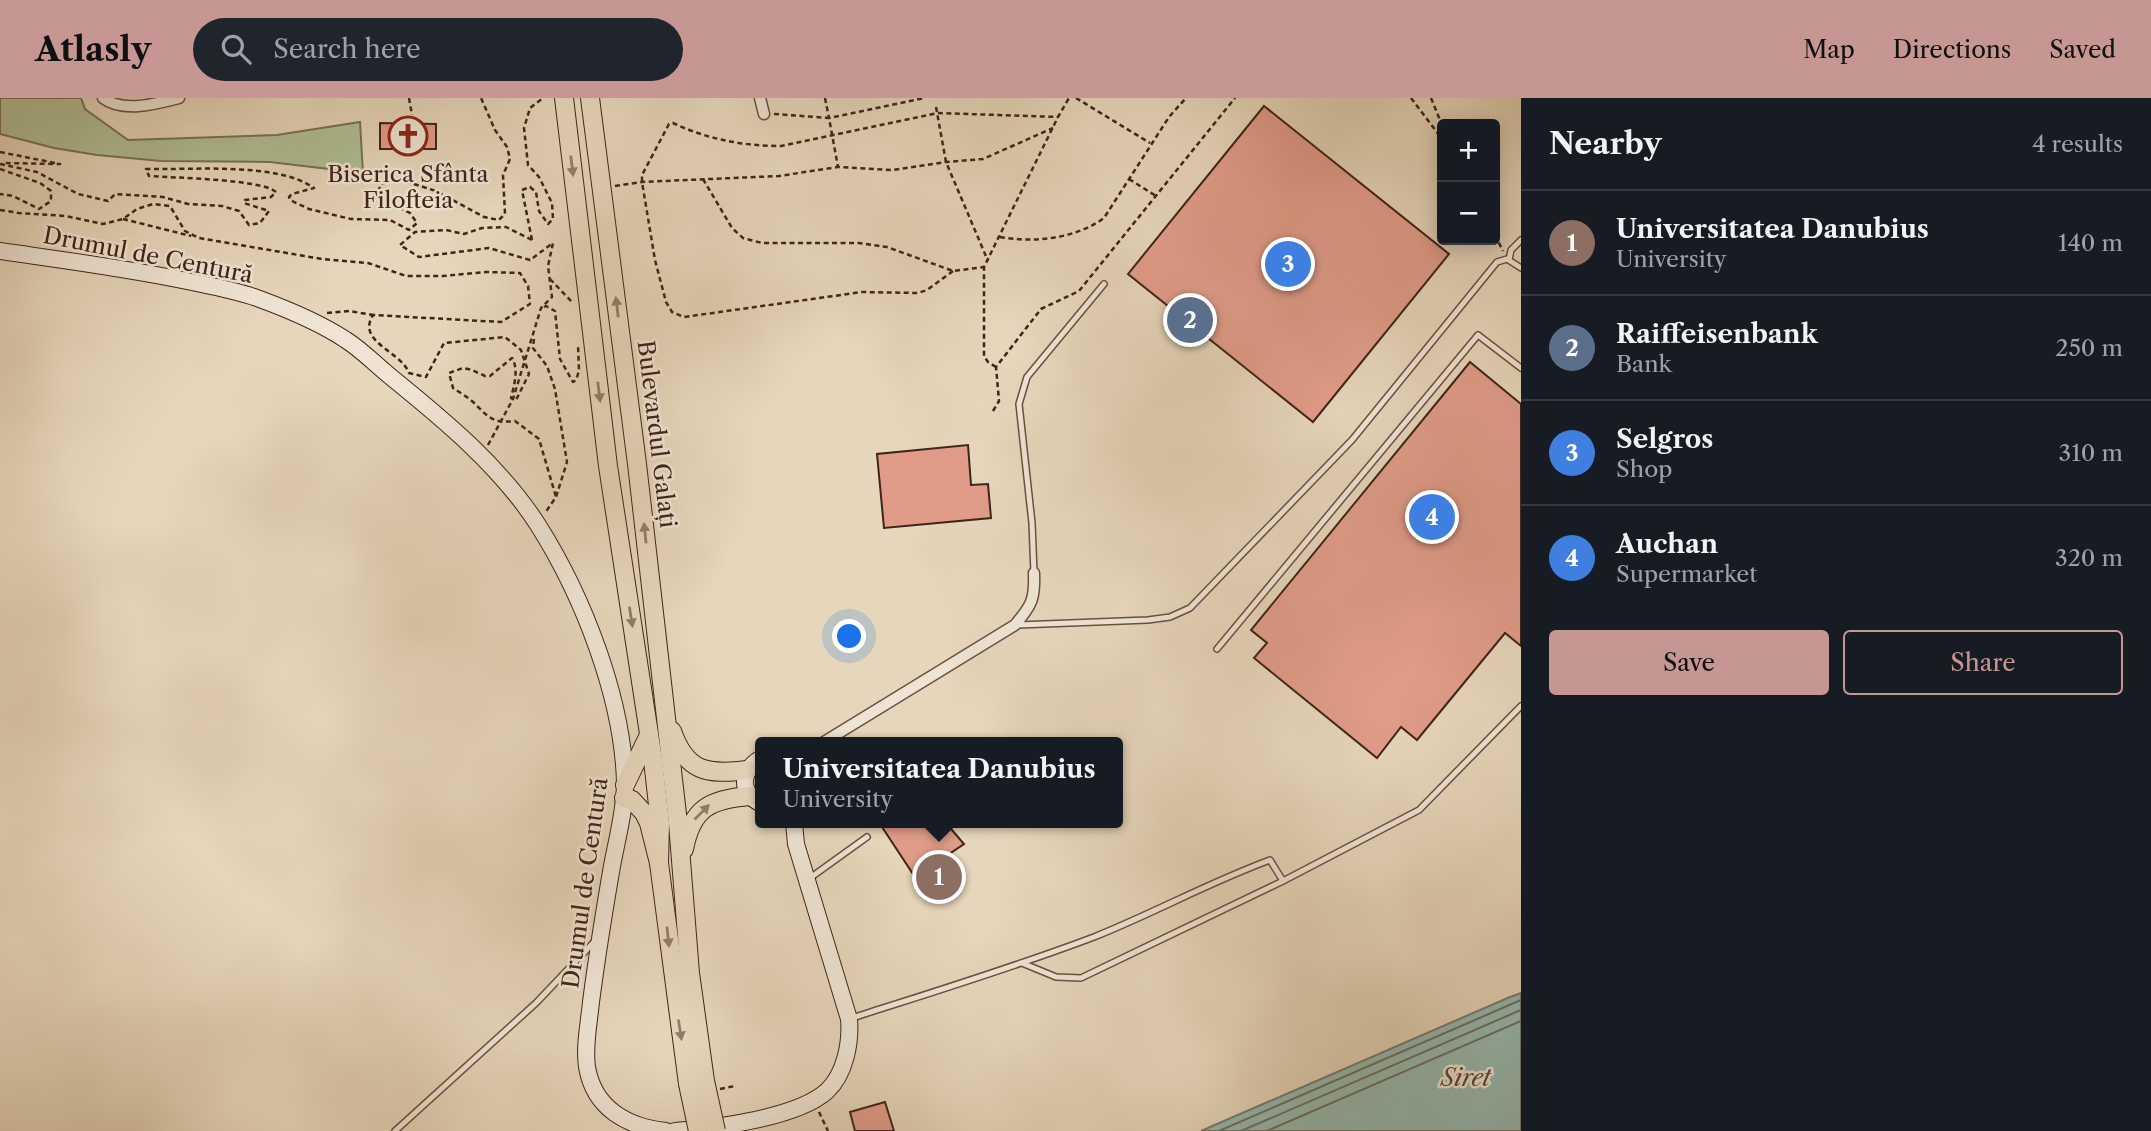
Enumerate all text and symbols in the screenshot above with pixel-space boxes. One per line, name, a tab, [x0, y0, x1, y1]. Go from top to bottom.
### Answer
search box	[193, 18, 683, 81]
text: Atlasly	[35, 29, 151, 70]
icon: search	[217, 30, 255, 68]
text: Search here	[273, 33, 420, 65]
text: Map	[1803, 35, 1855, 64]
text: Directions	[1893, 35, 2011, 64]
text: Saved	[2049, 35, 2116, 64]
church icon: Biserica Sfânta Filofteia	[387, 115, 429, 157]
map controls	[1437, 119, 1500, 245]
button: +	[1437, 119, 1500, 182]
text: Nearby	[1549, 125, 1662, 162]
text: 4 results	[2032, 130, 2123, 158]
one-way arrow	[566, 155, 577, 177]
place label: Biserica Sfânta Filofteia	[327, 160, 490, 214]
button: −	[1437, 182, 1500, 245]
text: Universitatea Danubius	[1616, 213, 1929, 245]
street label: Drumul de Centură	[41, 221, 256, 289]
text: 1	[1567, 229, 1577, 257]
text: 140 m	[2058, 229, 2123, 257]
pin: 3	[1265, 238, 1311, 290]
text: University	[1616, 245, 1727, 273]
pin: 2	[1167, 294, 1213, 346]
one-way arrow	[611, 296, 622, 318]
text: Raiffeisenbank	[1616, 318, 1818, 350]
text: 2	[1565, 334, 1579, 362]
text: 250 m	[2055, 334, 2123, 362]
street label: Bulevardul Galați	[632, 339, 682, 529]
text: Bank	[1616, 350, 1672, 378]
one-way arrow	[593, 381, 604, 403]
text: Selgros	[1616, 423, 1713, 455]
text: 3	[1566, 439, 1579, 467]
text: 310 m	[2059, 439, 2123, 467]
text: Shop	[1616, 455, 1672, 483]
pin: 4	[1409, 491, 1455, 543]
one-way arrow	[639, 522, 650, 544]
text: Auchan	[1616, 528, 1718, 560]
text: 4	[1565, 544, 1579, 572]
text: 320 m	[2055, 544, 2123, 572]
text: Supermarket	[1616, 560, 1757, 588]
one-way arrow	[626, 606, 637, 628]
your location	[832, 619, 866, 653]
button: Save	[1549, 630, 1829, 695]
button: Share	[1843, 630, 2123, 695]
popup	[755, 737, 1123, 828]
text: Universitatea Danubius	[783, 753, 1095, 785]
street label: Drumul de Centură	[556, 775, 614, 990]
text: University	[783, 785, 893, 813]
one-way arrow	[693, 804, 710, 821]
pin: 1	[916, 851, 962, 903]
one-way arrow	[663, 926, 674, 948]
one-way arrow	[675, 1019, 686, 1041]
water label: Siret	[1439, 1063, 1492, 1092]

